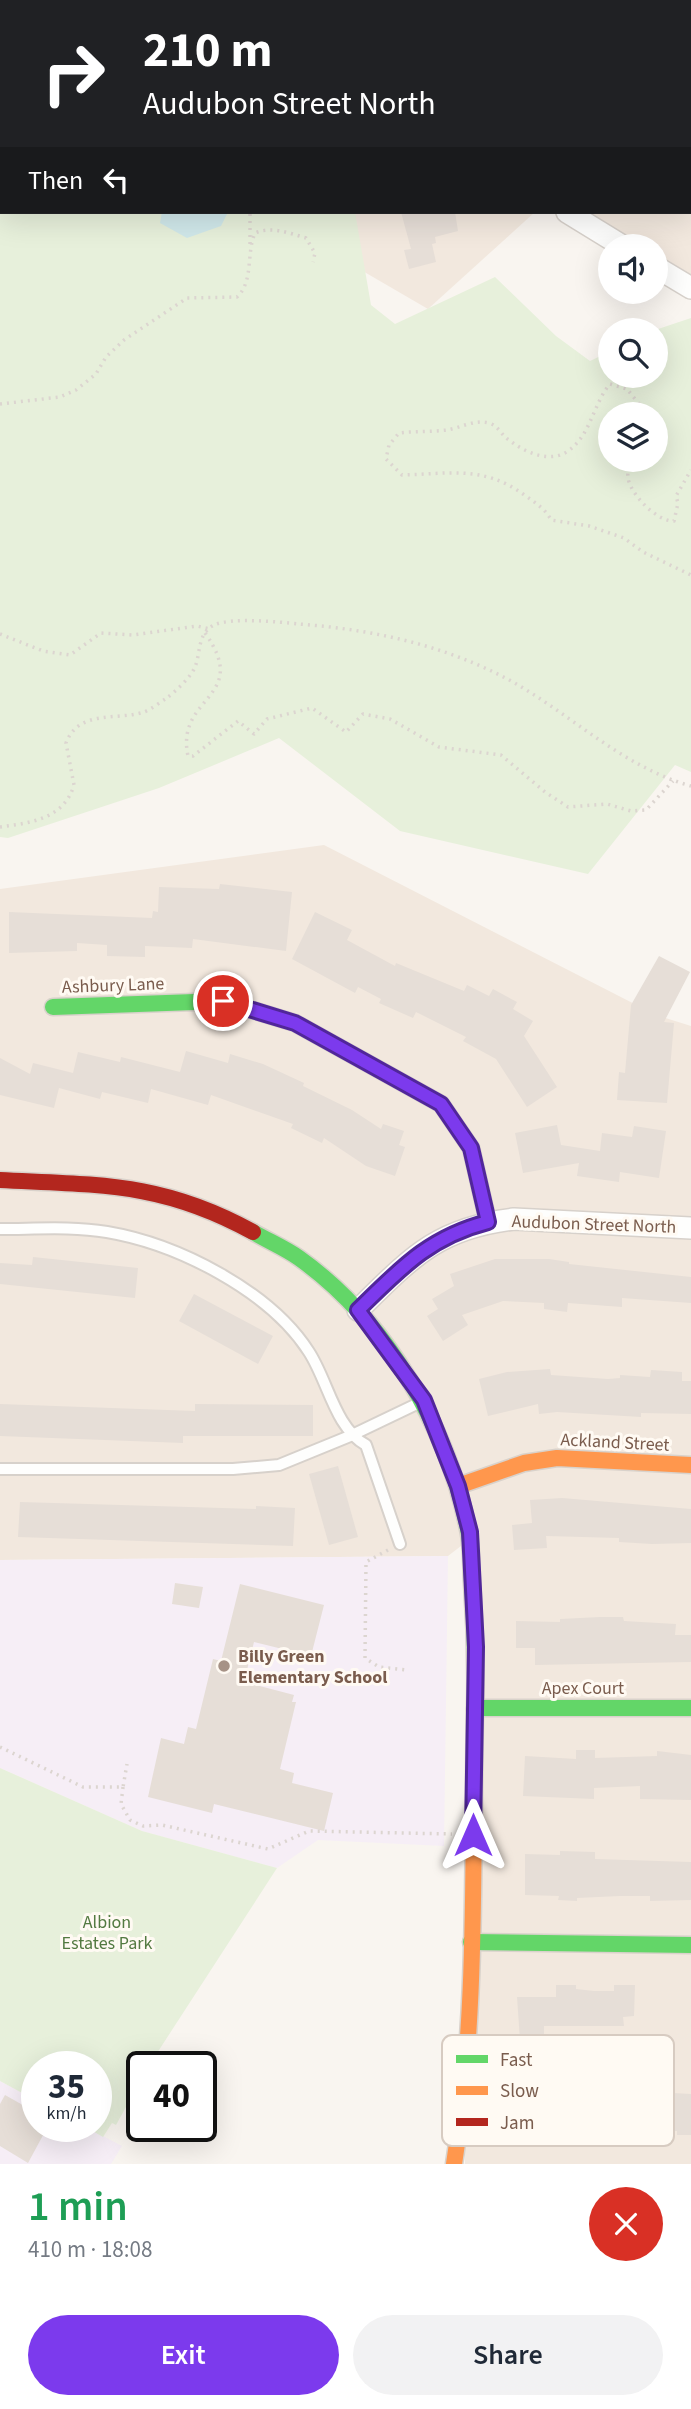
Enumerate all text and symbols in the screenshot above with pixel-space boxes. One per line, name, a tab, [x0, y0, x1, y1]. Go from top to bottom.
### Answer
text: 210 m	[143, 16, 272, 86]
icon: right	[28, 28, 119, 119]
text: Audubon Street North	[143, 81, 436, 127]
icon: left	[97, 161, 135, 199]
text: Then	[28, 162, 83, 199]
map controls	[598, 234, 668, 472]
button: sound	[598, 234, 668, 304]
button: search	[598, 318, 668, 388]
button: layers	[598, 402, 668, 472]
street label: Ashbury Lane	[61, 971, 165, 1000]
pin	[193, 971, 253, 1031]
icon: arrive	[204, 982, 242, 1020]
street label: Audubon Street North	[511, 1209, 677, 1240]
street label: Ackland Street	[560, 1427, 670, 1458]
place label: Billy Green Elementary School	[238, 1644, 388, 1690]
marker: Billy Green Elementary School	[216, 1658, 232, 1674]
street label: Apex Court	[542, 1676, 624, 1701]
position arrow	[436, 1798, 510, 1872]
park label: Albion Estates Park	[62, 1910, 152, 1956]
legend	[442, 2035, 674, 2146]
text: Fast	[500, 2047, 533, 2074]
speed limit sign: 40	[126, 2051, 217, 2142]
text: 35	[48, 2062, 85, 2112]
text: Slow	[500, 2078, 539, 2105]
text: km/h	[47, 2101, 86, 2126]
text: Jam	[500, 2110, 534, 2137]
text: 1 min	[28, 2177, 128, 2237]
button: close	[589, 2187, 663, 2261]
text: 410 m · 18:08	[28, 2233, 152, 2266]
button: Exit	[28, 2315, 339, 2395]
button: Share	[353, 2315, 663, 2395]

